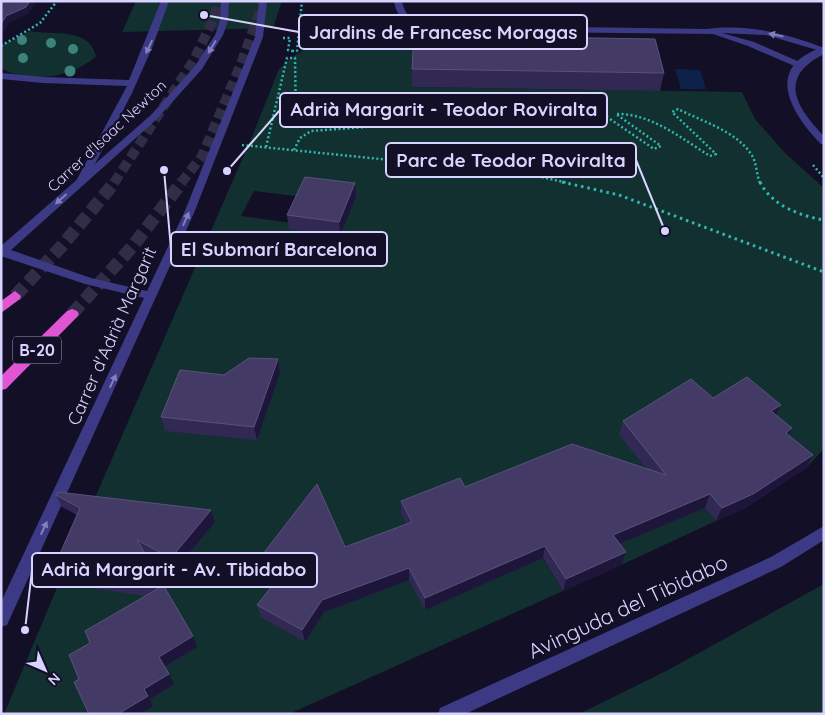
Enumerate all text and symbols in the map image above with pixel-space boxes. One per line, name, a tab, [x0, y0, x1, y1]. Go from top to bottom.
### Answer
callout: Jardins de Francesc Moragas	[299, 15, 587, 49]
text: Jardins de Francesc Moragas	[309, 20, 577, 44]
one-way arrow	[768, 30, 784, 38]
one-way arrow	[144, 40, 152, 54]
one-way arrow	[207, 40, 216, 53]
street label: Carrer d'Isaac Newton	[43, 76, 170, 196]
callout: Adrià Margarit - Teodor Roviralta	[280, 93, 607, 127]
text: Adrià Margarit - Teodor Roviralta	[291, 97, 597, 121]
callout: Parc de Teodor Roviralta	[386, 143, 636, 177]
text: Parc de Teodor Roviralta	[396, 148, 626, 172]
one-way arrow	[55, 194, 68, 205]
one-way arrow	[182, 212, 190, 226]
callout: El Submarí Barcelona	[171, 232, 387, 266]
text: El Submarí Barcelona	[181, 237, 377, 261]
street label: Carrer d'Adrià Margarit	[62, 243, 161, 429]
road number: B-20	[13, 336, 61, 364]
one-way arrow	[109, 374, 117, 388]
one-way arrow	[40, 521, 48, 535]
street label: Avinguda del Tibidabo	[524, 548, 732, 664]
callout: Adrià Margarit - Av. Tibidabo	[32, 553, 317, 587]
text: Adrià Margarit - Av. Tibidabo	[42, 557, 307, 581]
north arrow	[20, 645, 70, 695]
text: N	[44, 669, 64, 689]

